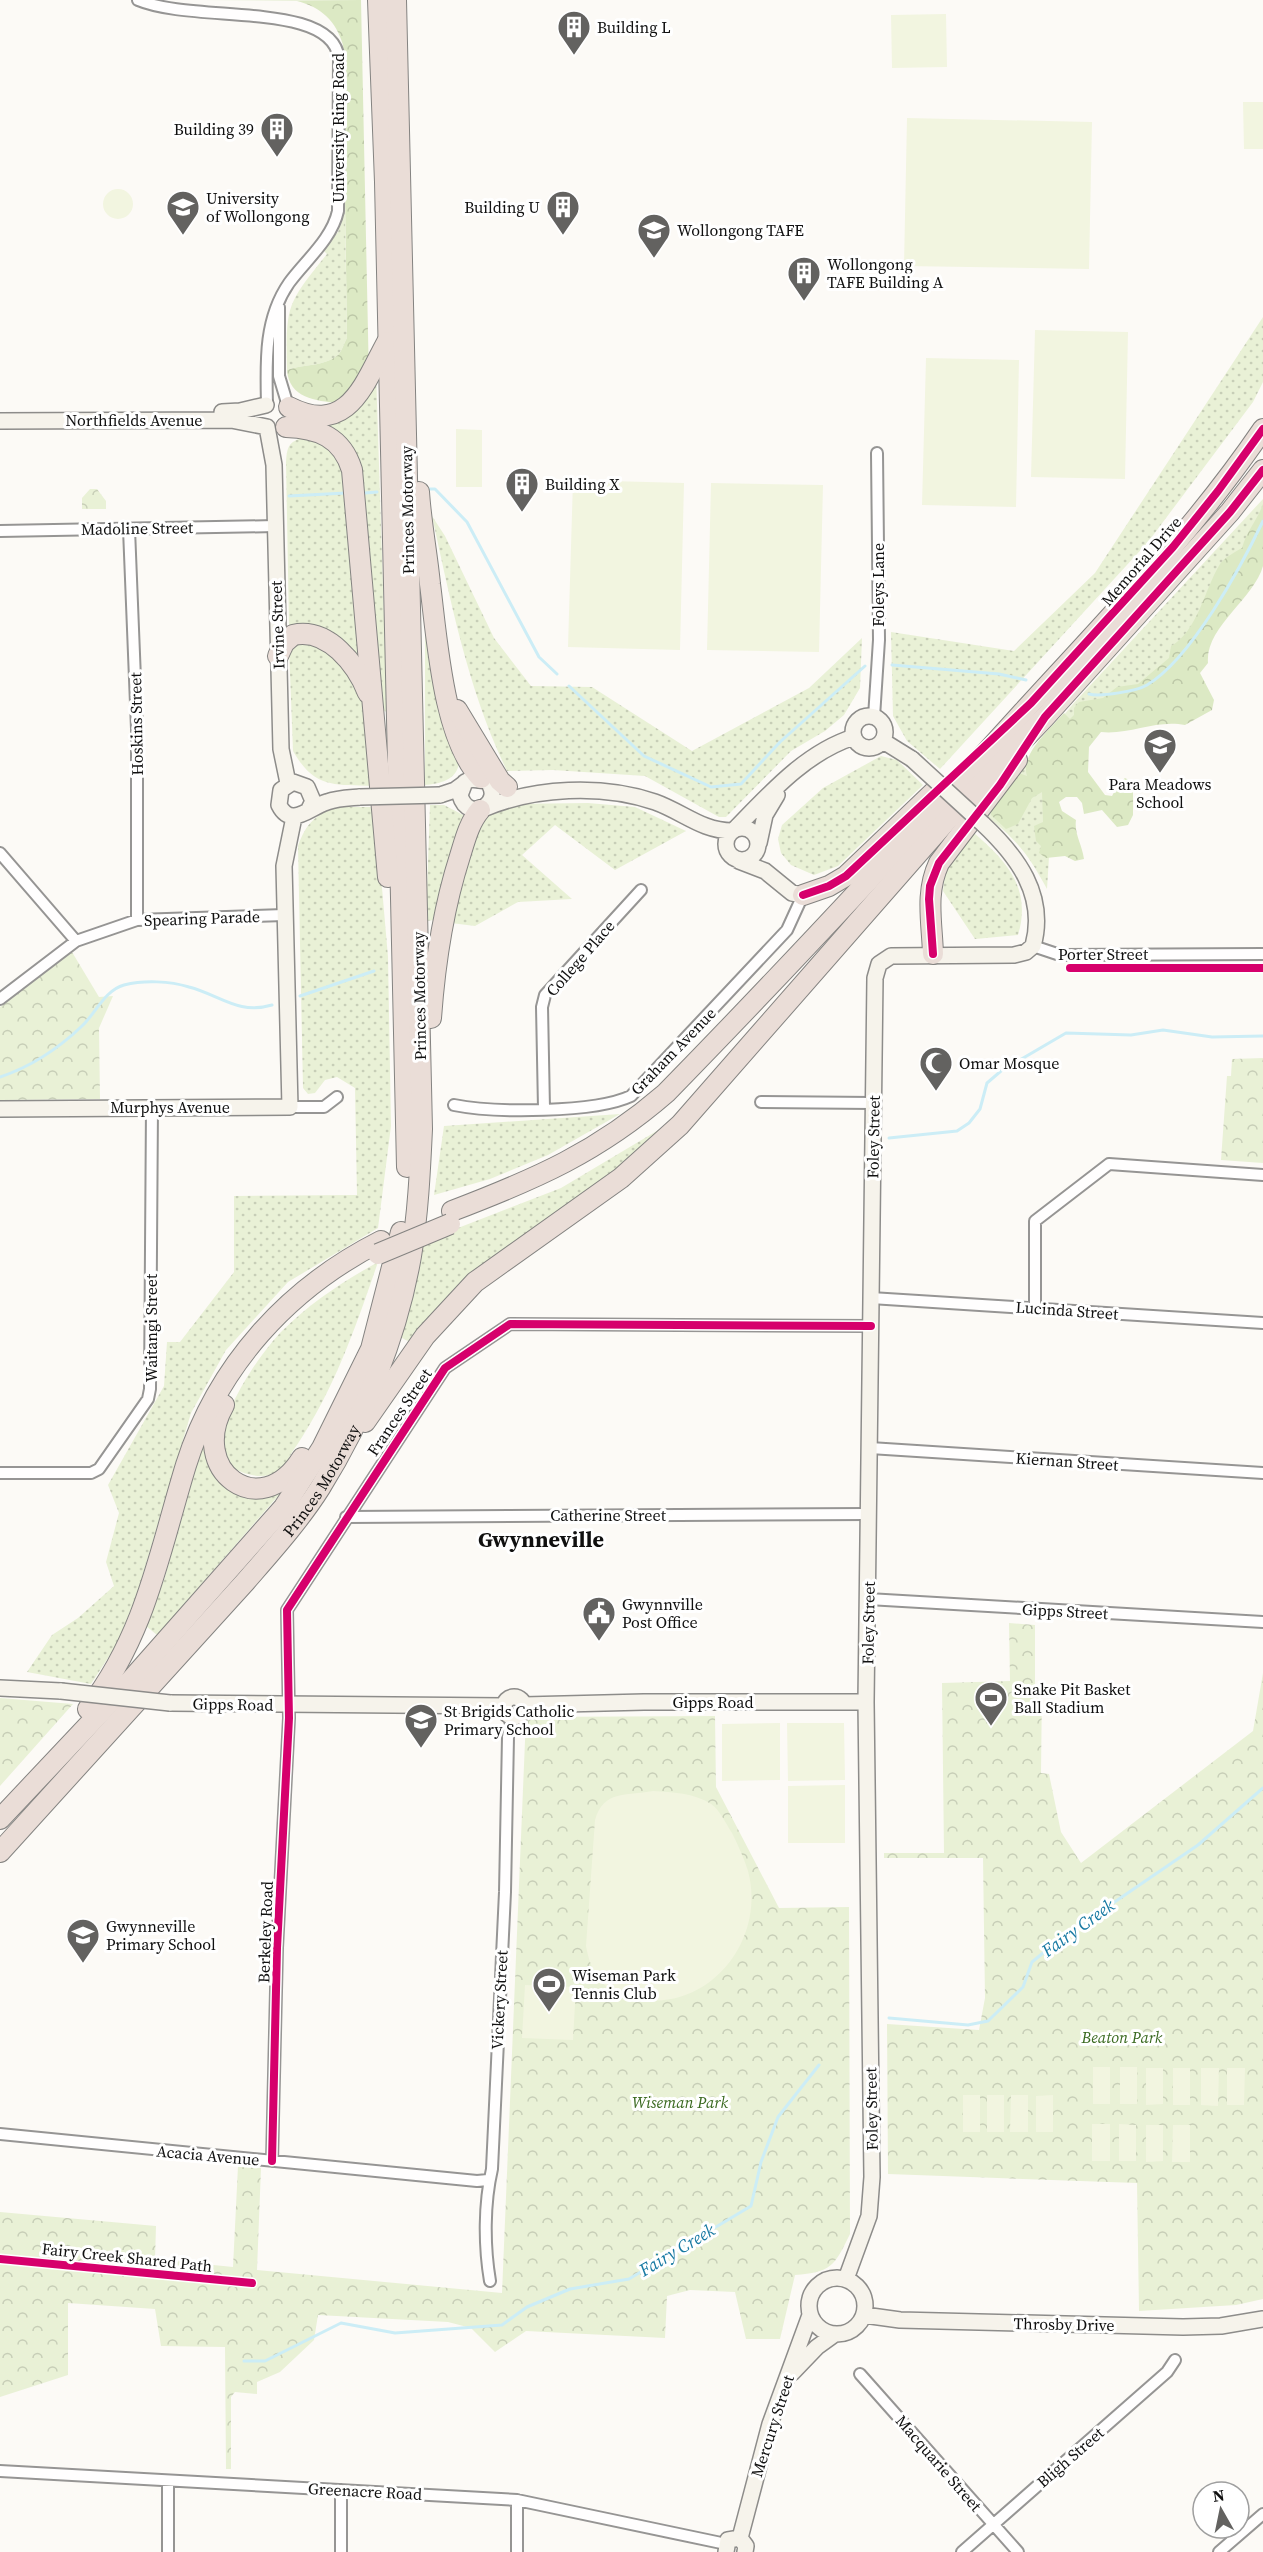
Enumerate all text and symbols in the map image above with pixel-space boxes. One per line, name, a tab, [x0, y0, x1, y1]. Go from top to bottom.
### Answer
building icon: Building L	[556, 9, 592, 56]
place label: Building L	[597, 16, 671, 38]
street label: University Ring Road	[327, 53, 349, 203]
building icon: Building 39	[259, 111, 295, 158]
place label: Building 39	[174, 118, 254, 140]
place label: University of Wollongong	[206, 187, 310, 227]
school or university icon: University of Wollongong	[165, 189, 201, 236]
building icon: Building U	[545, 189, 581, 236]
place label: Building U	[464, 196, 540, 218]
school or university icon: Wollongong TAFE	[636, 212, 672, 259]
place label: Wollongong TAFE	[677, 219, 804, 241]
place label: Wollongong TAFE Building A	[827, 253, 944, 293]
building icon: Wollongong TAFE Building A	[786, 255, 822, 302]
street label: Northfields Avenue	[66, 409, 203, 431]
street label: Princes Motorway	[395, 445, 419, 575]
building icon: Building X	[504, 466, 540, 513]
place label: Building X	[545, 473, 620, 495]
street label: Memorial Drive	[1096, 511, 1186, 611]
street label: Madoline Street	[81, 516, 194, 540]
street label: Foleys Lane	[867, 543, 889, 627]
street label: Irvine Street	[264, 580, 290, 670]
street label: Hoskins Street	[124, 671, 148, 776]
school or university icon: Para Meadows School	[1142, 727, 1178, 774]
place label: Para Meadows School	[1108, 773, 1212, 813]
street label: Spearing Parade	[144, 905, 260, 931]
street label: College Place	[541, 915, 619, 1001]
street label: Princes Motorway	[407, 931, 431, 1061]
street label: Porter Street	[1058, 943, 1149, 965]
street label: Graham Avenue	[625, 1002, 721, 1100]
mosque icon: Omar Mosque	[918, 1045, 954, 1092]
place label: Omar Mosque	[959, 1052, 1059, 1074]
street label: Foley Street	[861, 1094, 885, 1179]
street label: Murphys Avenue	[110, 1096, 230, 1118]
street label: Waitangi Street	[140, 1273, 162, 1382]
street label: Lucinda Street	[1015, 1295, 1120, 1325]
street label: Frances Street	[362, 1363, 437, 1460]
street label: Princes Motorway	[277, 1420, 365, 1541]
street label: Kiernan Street	[1015, 1446, 1120, 1476]
street label: Catherine Street	[550, 1504, 667, 1526]
district label: Gwynneville	[478, 1524, 604, 1554]
street label: Foley Street	[856, 1580, 880, 1665]
place label: Gwynnville Post Office	[622, 1593, 703, 1633]
public building icon: Gwynnville Post Office	[581, 1595, 617, 1642]
street label: Gipps Street	[1021, 1598, 1109, 1624]
place label: Snake Pit Basket Ball Stadium	[1014, 1678, 1131, 1718]
sports icon: Snake Pit Basket Ball Stadium	[973, 1680, 1009, 1727]
street label: Gipps Road	[673, 1691, 753, 1713]
street label: Gipps Road	[192, 1692, 274, 1716]
place label: St Brigids Catholic Primary School	[444, 1700, 575, 1740]
school or university icon: St Brigids Catholic Primary School	[403, 1702, 439, 1749]
street label: Berkeley Road	[252, 1881, 278, 1983]
water label: Fairy Creek	[1035, 1892, 1120, 1963]
place label: Gwynneville Primary School	[106, 1915, 216, 1955]
school or university icon: Gwynneville Primary School	[65, 1917, 101, 1964]
street label: Vickery Street	[485, 1949, 513, 2050]
place label: Wiseman Park Tennis Club	[572, 1964, 676, 2004]
sports icon: Wiseman Park Tennis Club	[531, 1966, 567, 2013]
park label: Beaton Park	[1081, 2026, 1163, 2048]
street label: Foley Street	[859, 2066, 883, 2151]
park label: Wiseman Park	[632, 2091, 728, 2113]
street label: Acacia Avenue	[156, 2140, 260, 2170]
water label: Fairy Creek	[633, 2217, 720, 2283]
street label: Fairy Creek Shared Path	[41, 2237, 214, 2277]
street label: Throsby Drive	[1013, 2312, 1115, 2336]
street label: Mercury Street	[745, 2371, 799, 2480]
street label: Macquarie Street	[891, 2410, 988, 2517]
street label: Bligh Street	[1032, 2421, 1109, 2492]
street label: Greenacre Road	[307, 2477, 423, 2505]
north arrow	[1191, 2480, 1251, 2540]
text: N	[1211, 2483, 1226, 2507]

